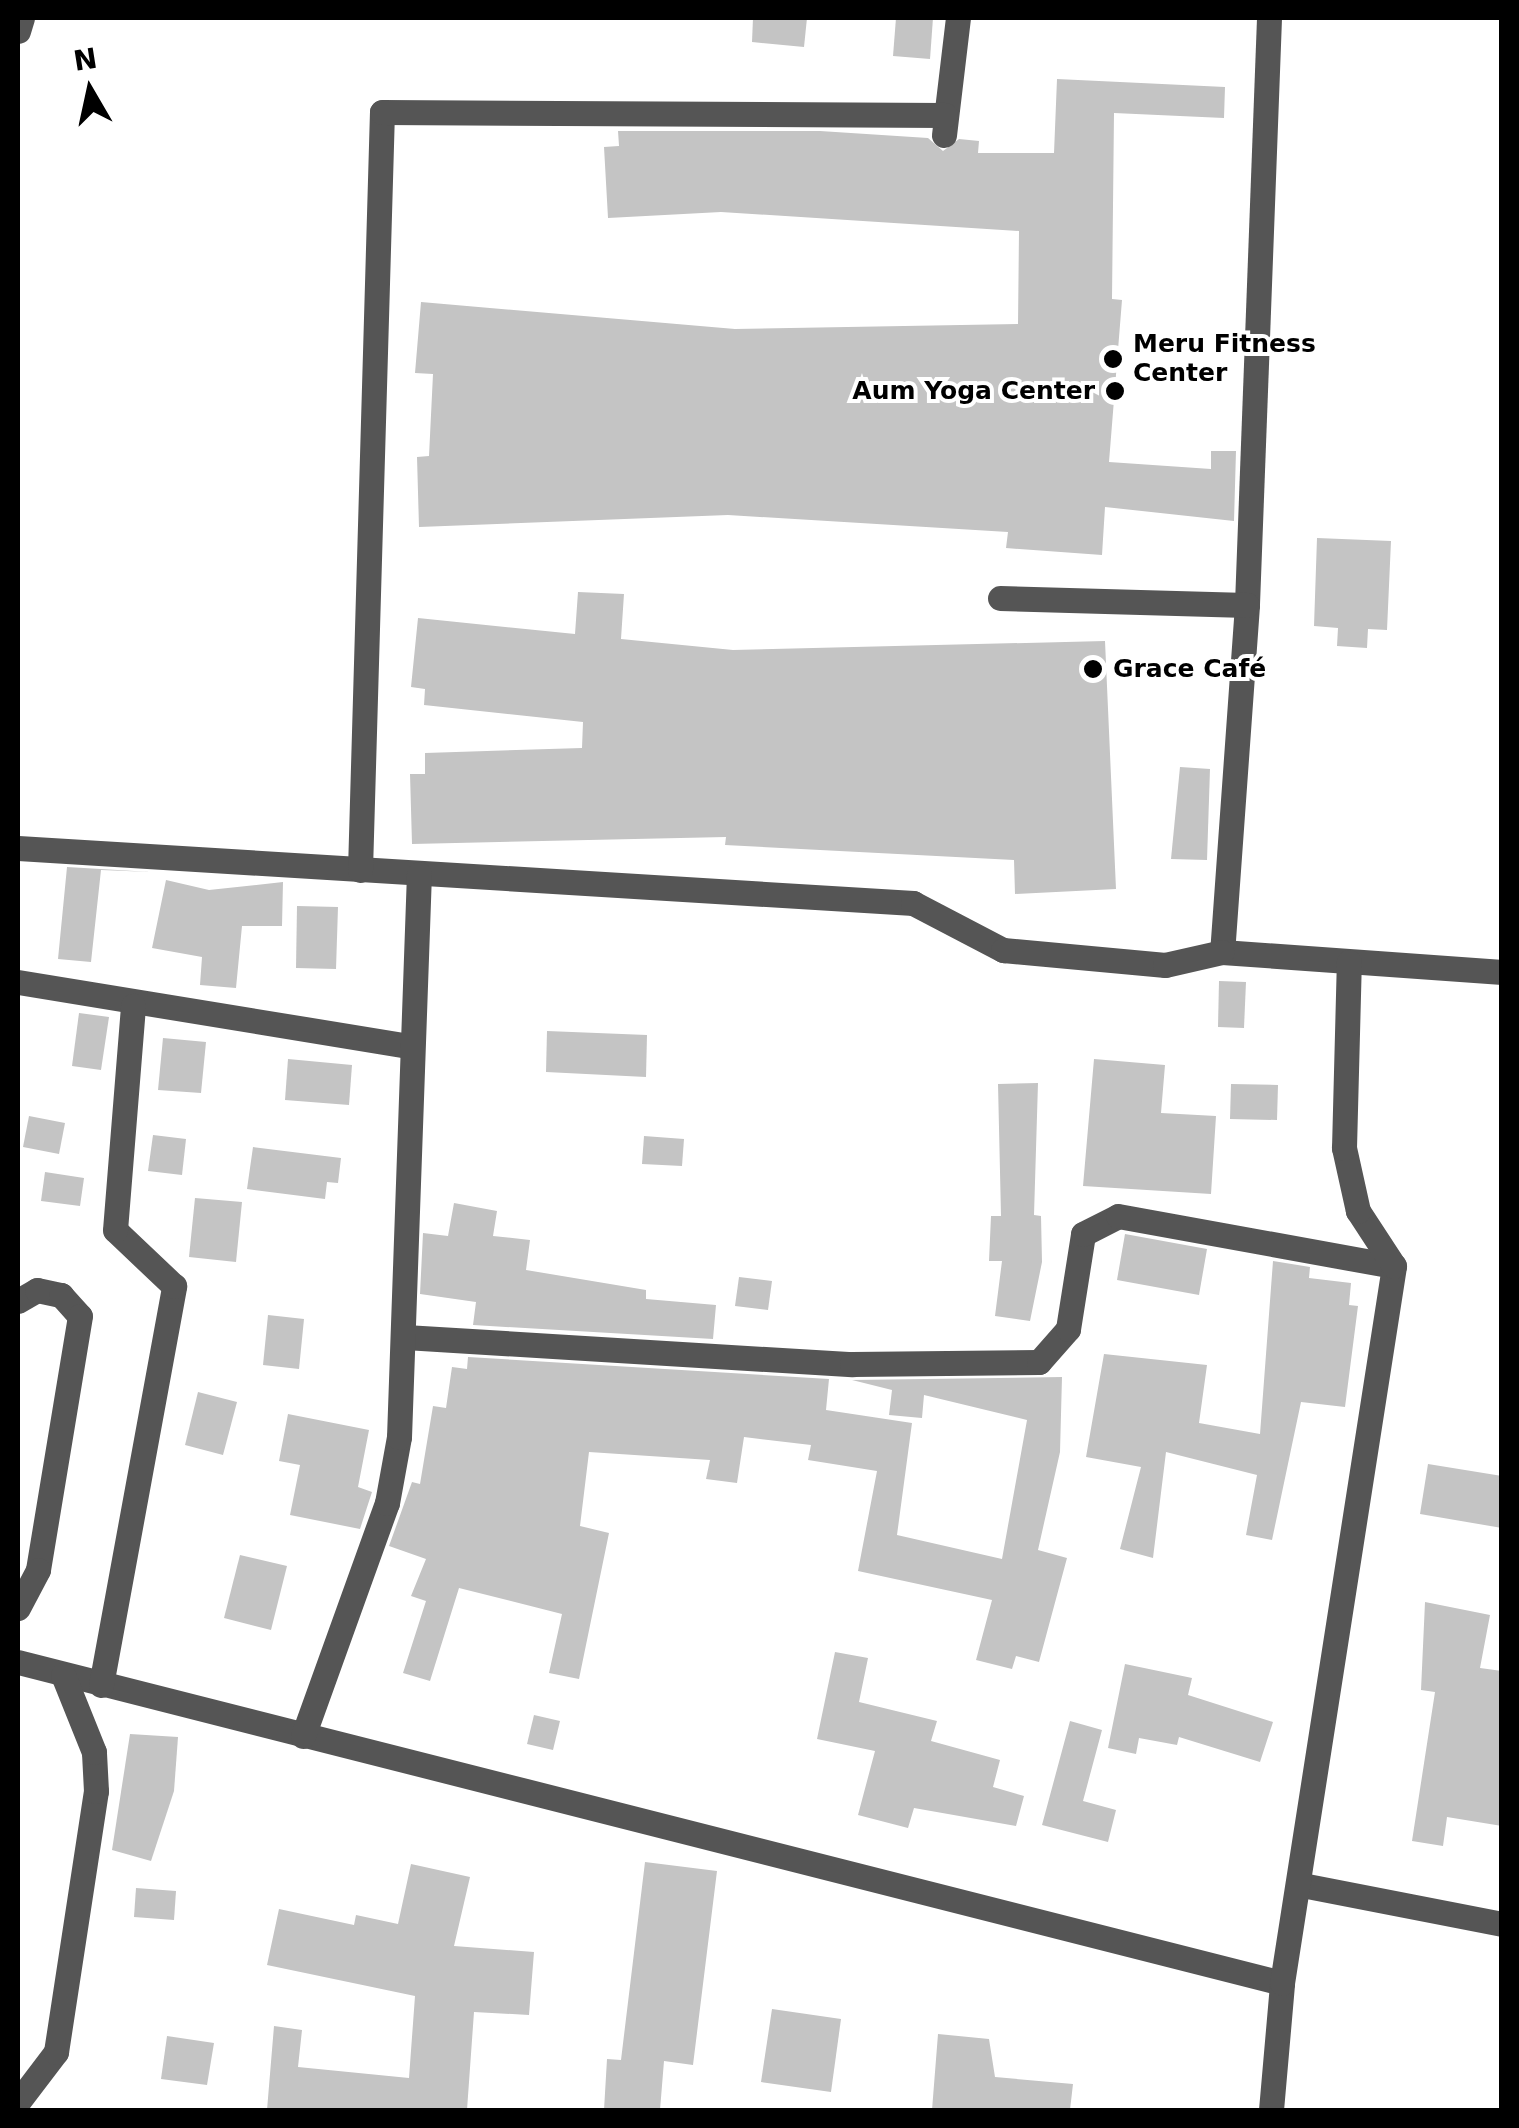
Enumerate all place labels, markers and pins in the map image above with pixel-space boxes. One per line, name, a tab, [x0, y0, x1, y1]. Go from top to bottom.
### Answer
place label: Meru Fitness Center	[1133, 330, 1316, 389]
marker: Meru Fitness Center	[1102, 348, 1124, 370]
place label: Aum Yoga Center	[852, 376, 1095, 406]
marker: Aum Yoga Center	[1104, 380, 1126, 402]
place label: Grace Café	[1113, 654, 1266, 684]
marker: Grace Café	[1082, 658, 1104, 680]

